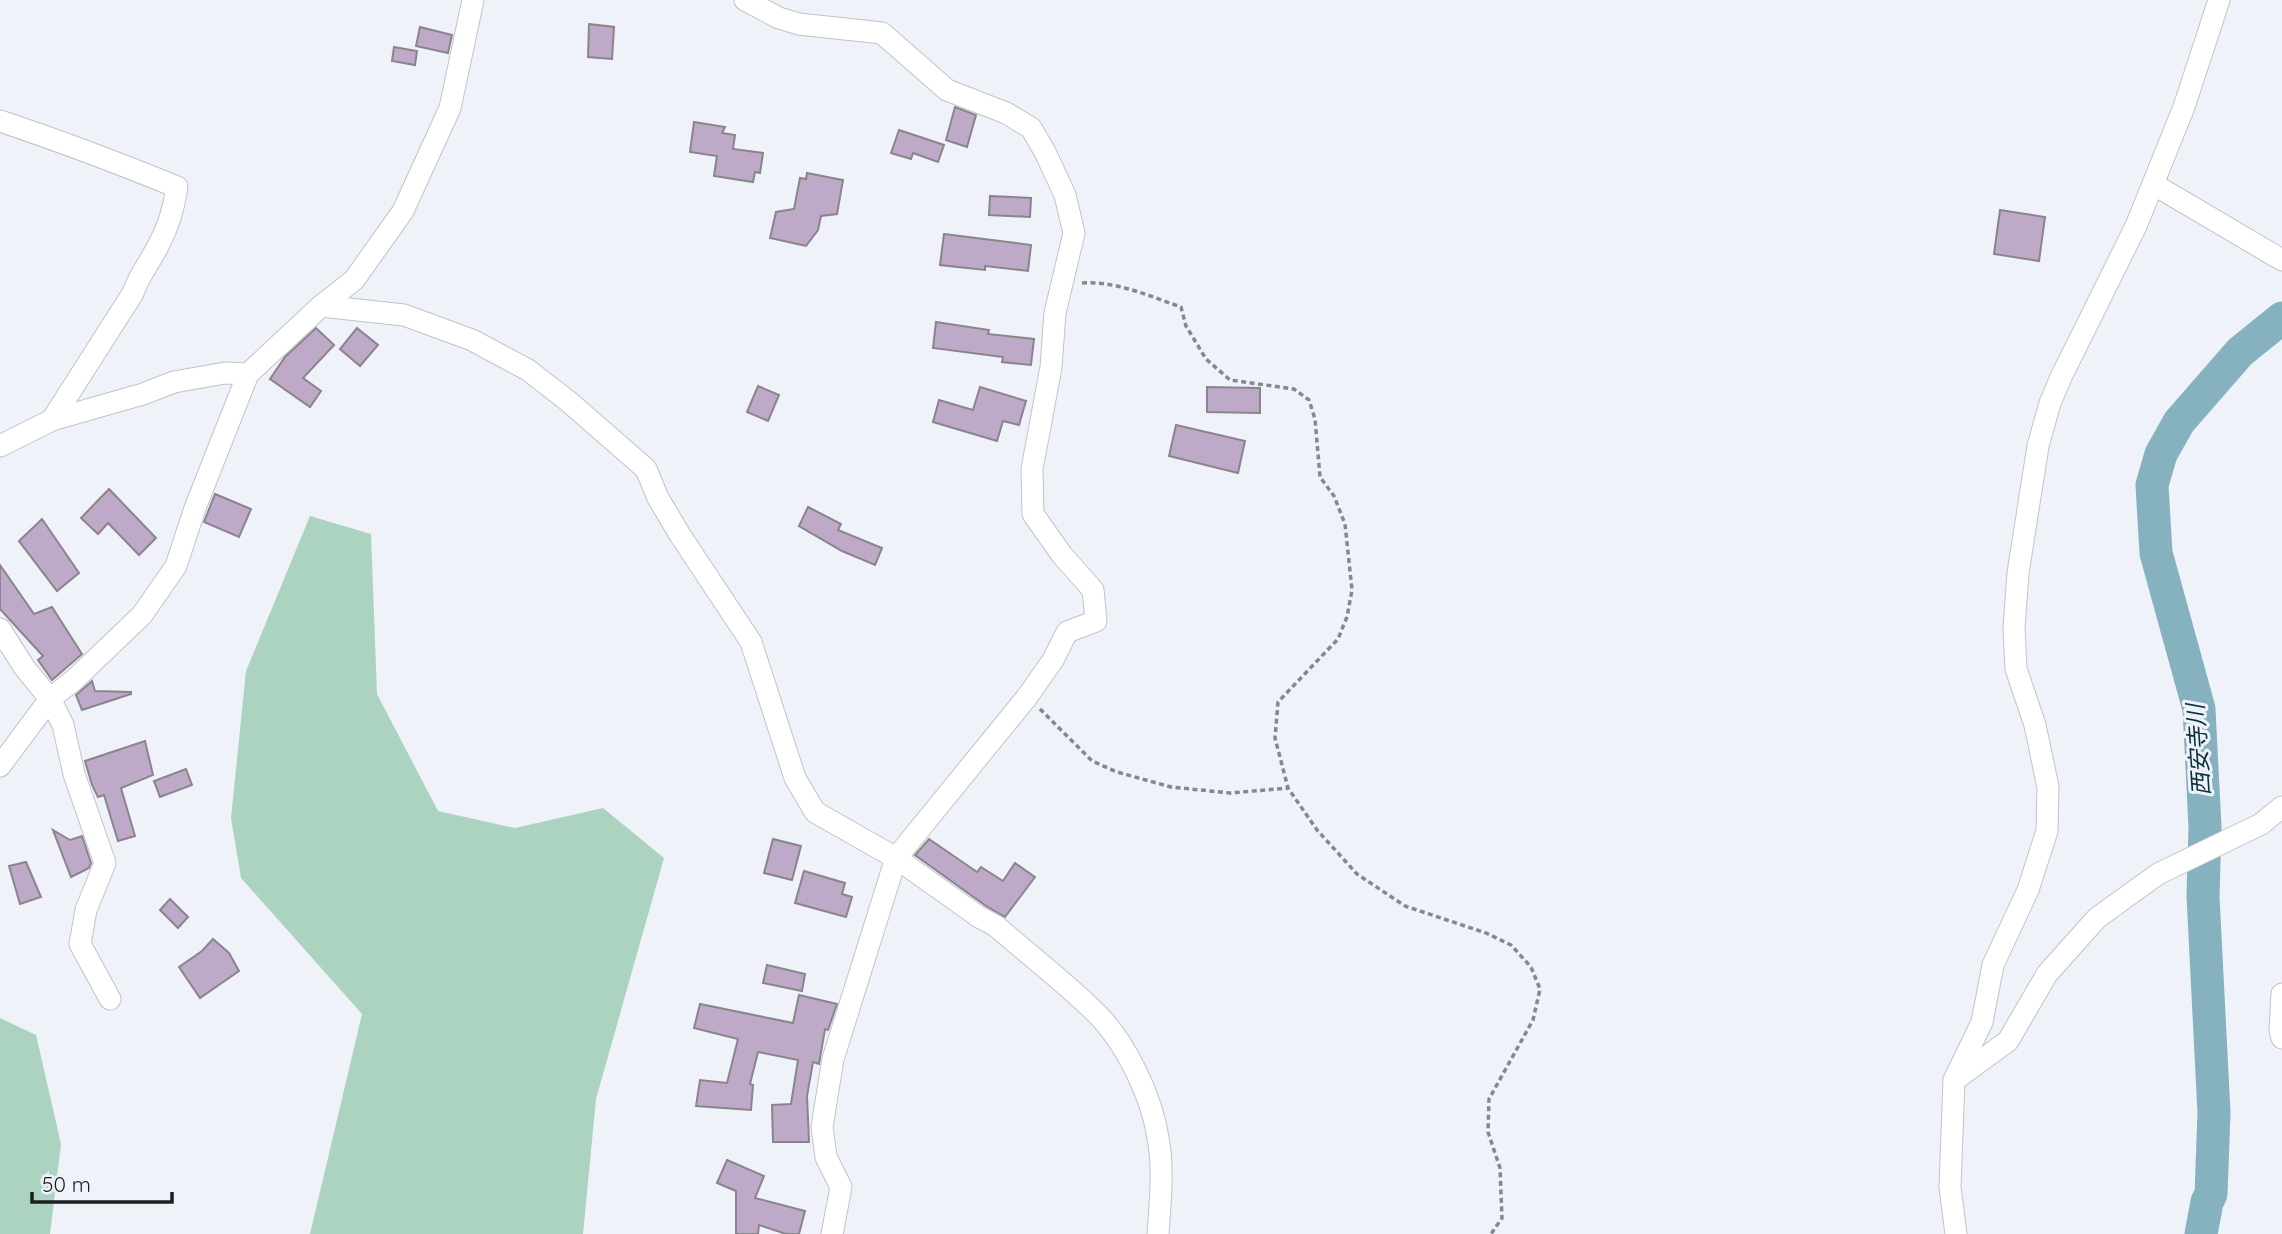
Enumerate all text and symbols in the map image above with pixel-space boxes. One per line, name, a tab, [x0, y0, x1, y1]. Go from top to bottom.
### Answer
water label: 西安寺川	[2180, 700, 2216, 797]
scale bar	[32, 1160, 172, 1204]
text: 50 m	[42, 1171, 91, 1197]

